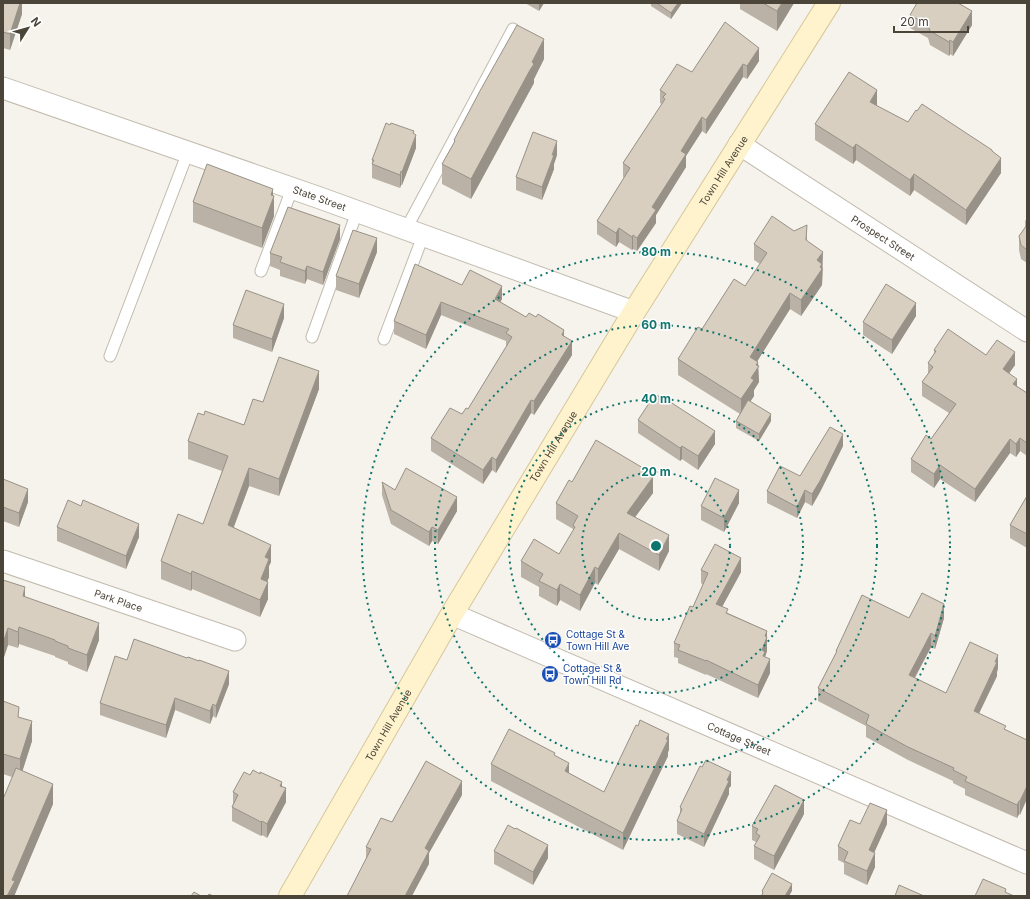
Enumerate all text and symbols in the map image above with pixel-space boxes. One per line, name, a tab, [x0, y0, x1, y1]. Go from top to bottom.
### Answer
north arrow	[8, 8, 48, 48]
scale bar	[894, 8, 968, 34]
text: N	[28, 14, 44, 30]
text: 20 m	[900, 14, 929, 29]
street label: Town Hill Avenue	[696, 133, 750, 208]
street label: State Street	[291, 183, 348, 213]
street label: Prospect Street	[849, 213, 918, 263]
text: 80 m	[641, 244, 671, 259]
text: 60 m	[641, 317, 671, 332]
text: 40 m	[641, 391, 671, 406]
street label: Town Hill Avenue	[527, 408, 579, 484]
text: 20 m	[641, 464, 671, 479]
centre of rings	[649, 539, 663, 553]
street label: Park Place	[93, 587, 144, 614]
place label: Cottage St & Town Hill Ave	[566, 628, 630, 652]
bus stop icon: Cottage St & Town Hill Ave	[543, 630, 563, 650]
place label: Cottage St & Town Hill Rd	[563, 662, 623, 686]
bus stop icon: Cottage St & Town Hill Rd	[540, 664, 560, 684]
street label: Town Hill Avenue	[363, 687, 414, 763]
street label: Cottage Street	[705, 719, 774, 758]

